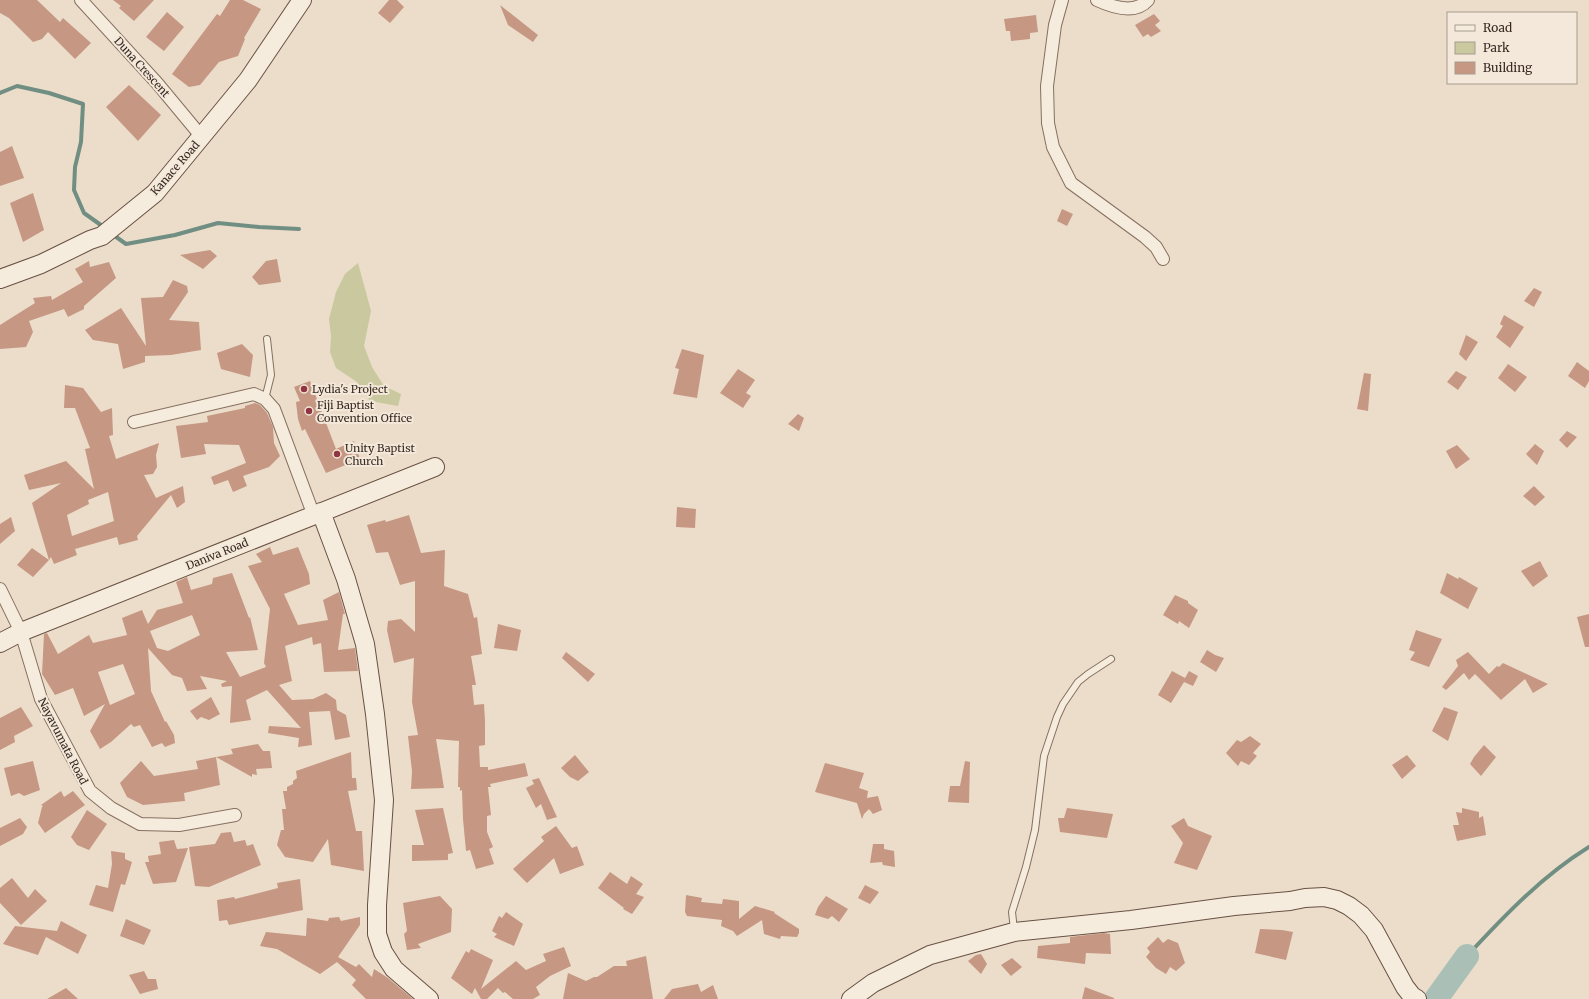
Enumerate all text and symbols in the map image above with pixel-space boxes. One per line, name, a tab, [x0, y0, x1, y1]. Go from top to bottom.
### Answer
legend	[1447, 12, 1577, 84]
text: Road	[1483, 20, 1512, 35]
street label: Duna Crescent	[111, 34, 173, 101]
text: Park	[1483, 40, 1510, 55]
text: Building	[1483, 60, 1533, 75]
street label: Kanace Road	[148, 138, 203, 198]
place label: Lydia's Project	[312, 382, 389, 396]
marker: Lydia's Project	[299, 384, 309, 394]
place label: Fiji Baptist Convention Office	[317, 398, 412, 425]
marker: Fiji Baptist Convention Office	[304, 406, 314, 416]
place label: Unity Baptist Church	[345, 441, 416, 468]
marker: Unity Baptist Church	[332, 449, 342, 459]
street label: Daniva Road	[184, 535, 251, 573]
street label: Nayavumata Road	[35, 695, 91, 787]

